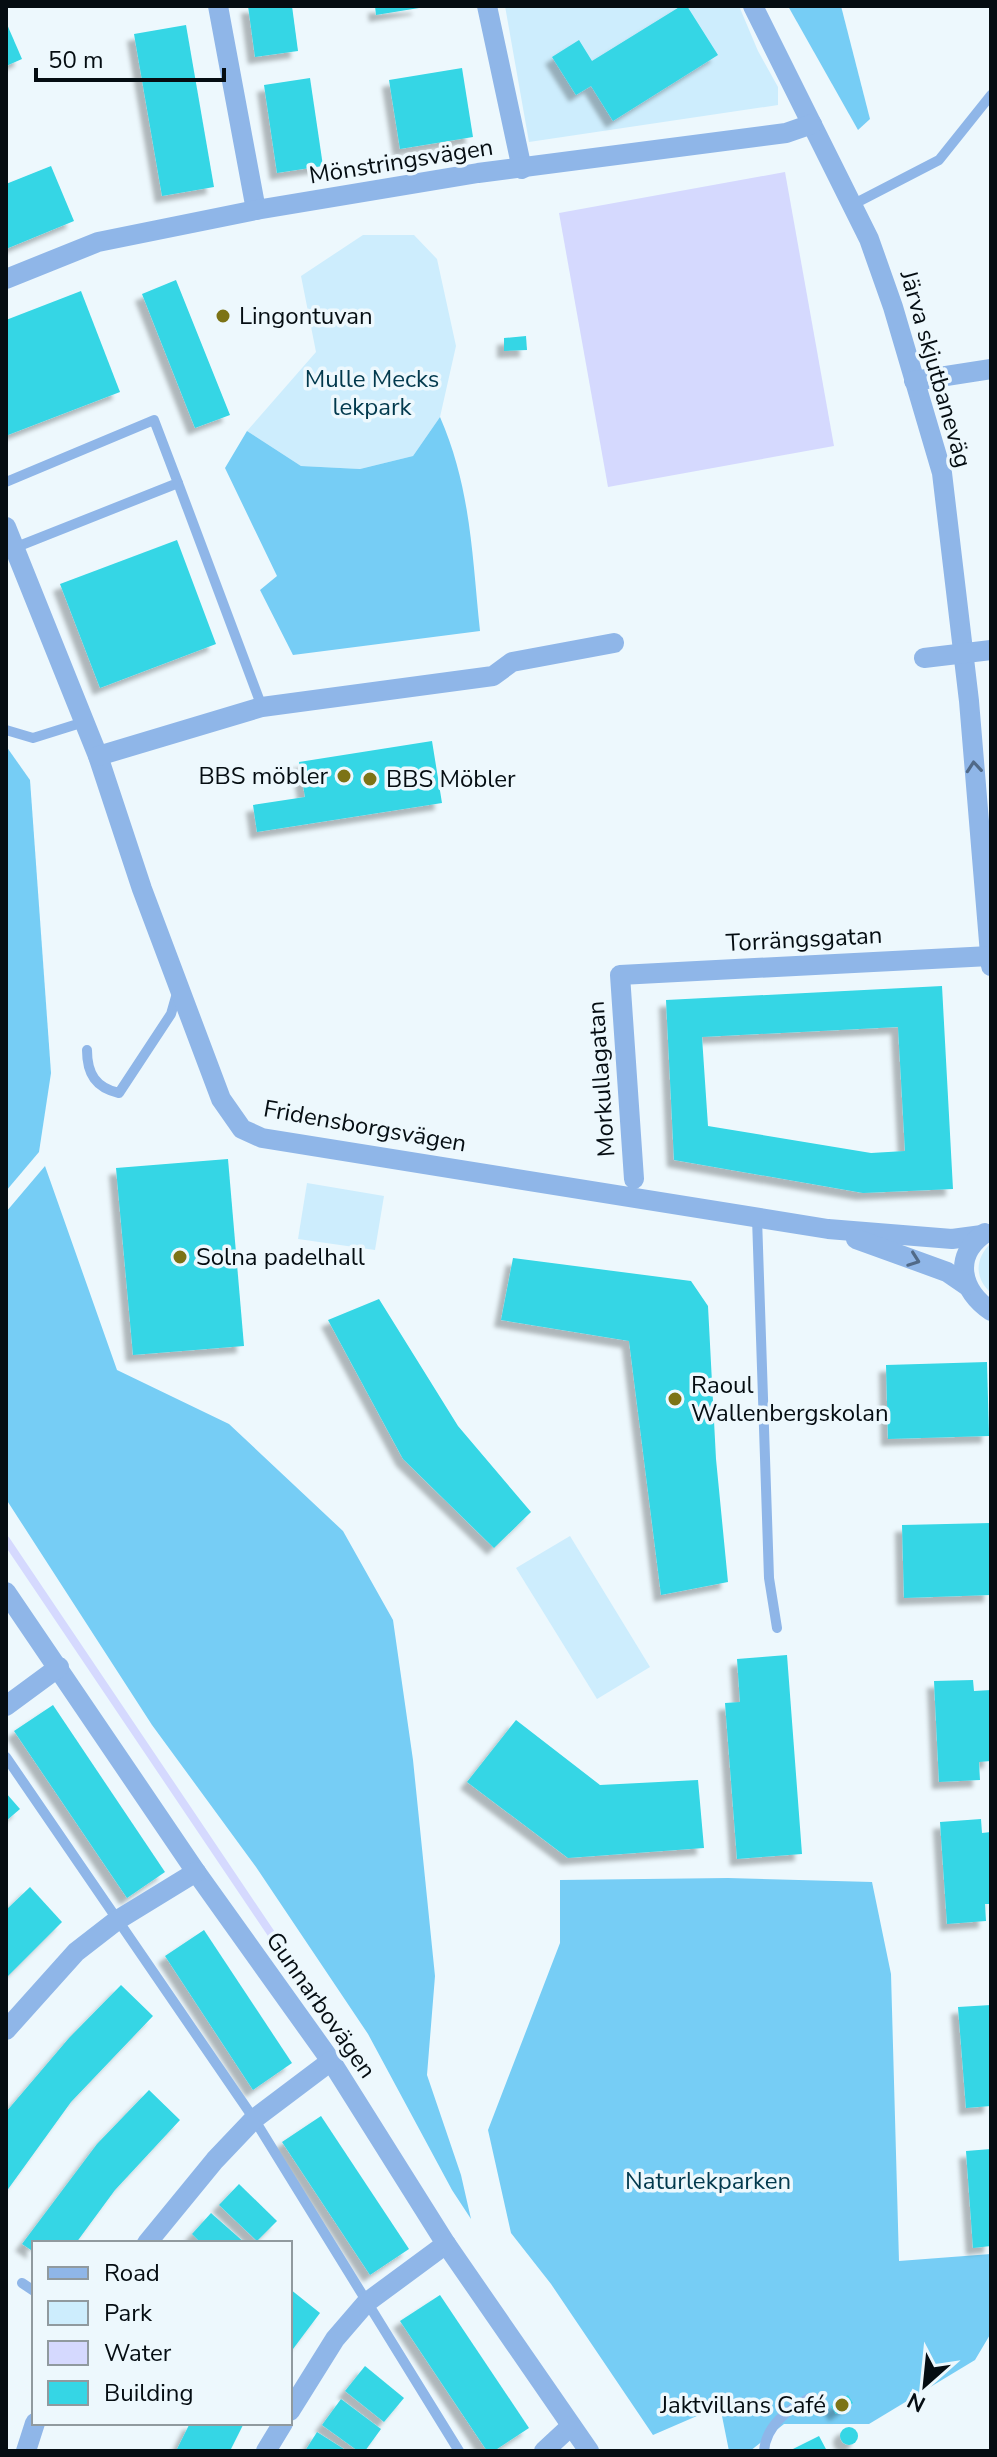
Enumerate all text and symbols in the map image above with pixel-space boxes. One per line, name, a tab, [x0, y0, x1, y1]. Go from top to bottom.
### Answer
scale bar	[36, 32, 224, 82]
text: 50 m	[48, 44, 104, 76]
street label: Mönstringsvägen	[307, 131, 495, 191]
street label: Järva skjutbaneväg	[892, 266, 979, 471]
place label: Lingontuvan	[239, 300, 373, 332]
marker: Lingontuvan	[214, 307, 232, 325]
park label: Mulle Mecks lekpark	[305, 363, 439, 423]
place label: BBS möbler	[198, 760, 328, 792]
one-way arrow	[966, 760, 983, 773]
place label: BBS Möbler	[386, 763, 516, 795]
marker: BBS möbler	[335, 767, 353, 785]
marker: BBS Möbler	[361, 770, 379, 788]
street label: Torrängsgatan	[725, 919, 883, 959]
street label: Morkullagatan	[580, 1000, 622, 1158]
street label: Fridensborgsvägen	[261, 1092, 469, 1160]
place label: Solna padelhall	[196, 1241, 365, 1273]
marker: Solna padelhall	[171, 1248, 189, 1266]
one-way arrow	[906, 1250, 920, 1267]
place label: Raoul Wallenbergskolan	[691, 1369, 889, 1429]
marker: Raoul Wallenbergskolan	[666, 1390, 684, 1408]
street label: Gunnarbovägen	[259, 1925, 383, 2085]
park label: Naturlekparken	[625, 2165, 791, 2197]
legend	[32, 2241, 292, 2425]
text: Road	[104, 2257, 160, 2289]
text: Park	[104, 2297, 153, 2329]
text: Water	[104, 2337, 172, 2369]
north arrow	[885, 2345, 965, 2425]
text: Building	[104, 2377, 194, 2409]
text: N	[902, 2385, 931, 2419]
place label: Jaktvillans Café	[659, 2389, 826, 2421]
marker: Jaktvillans Café	[833, 2396, 851, 2414]

